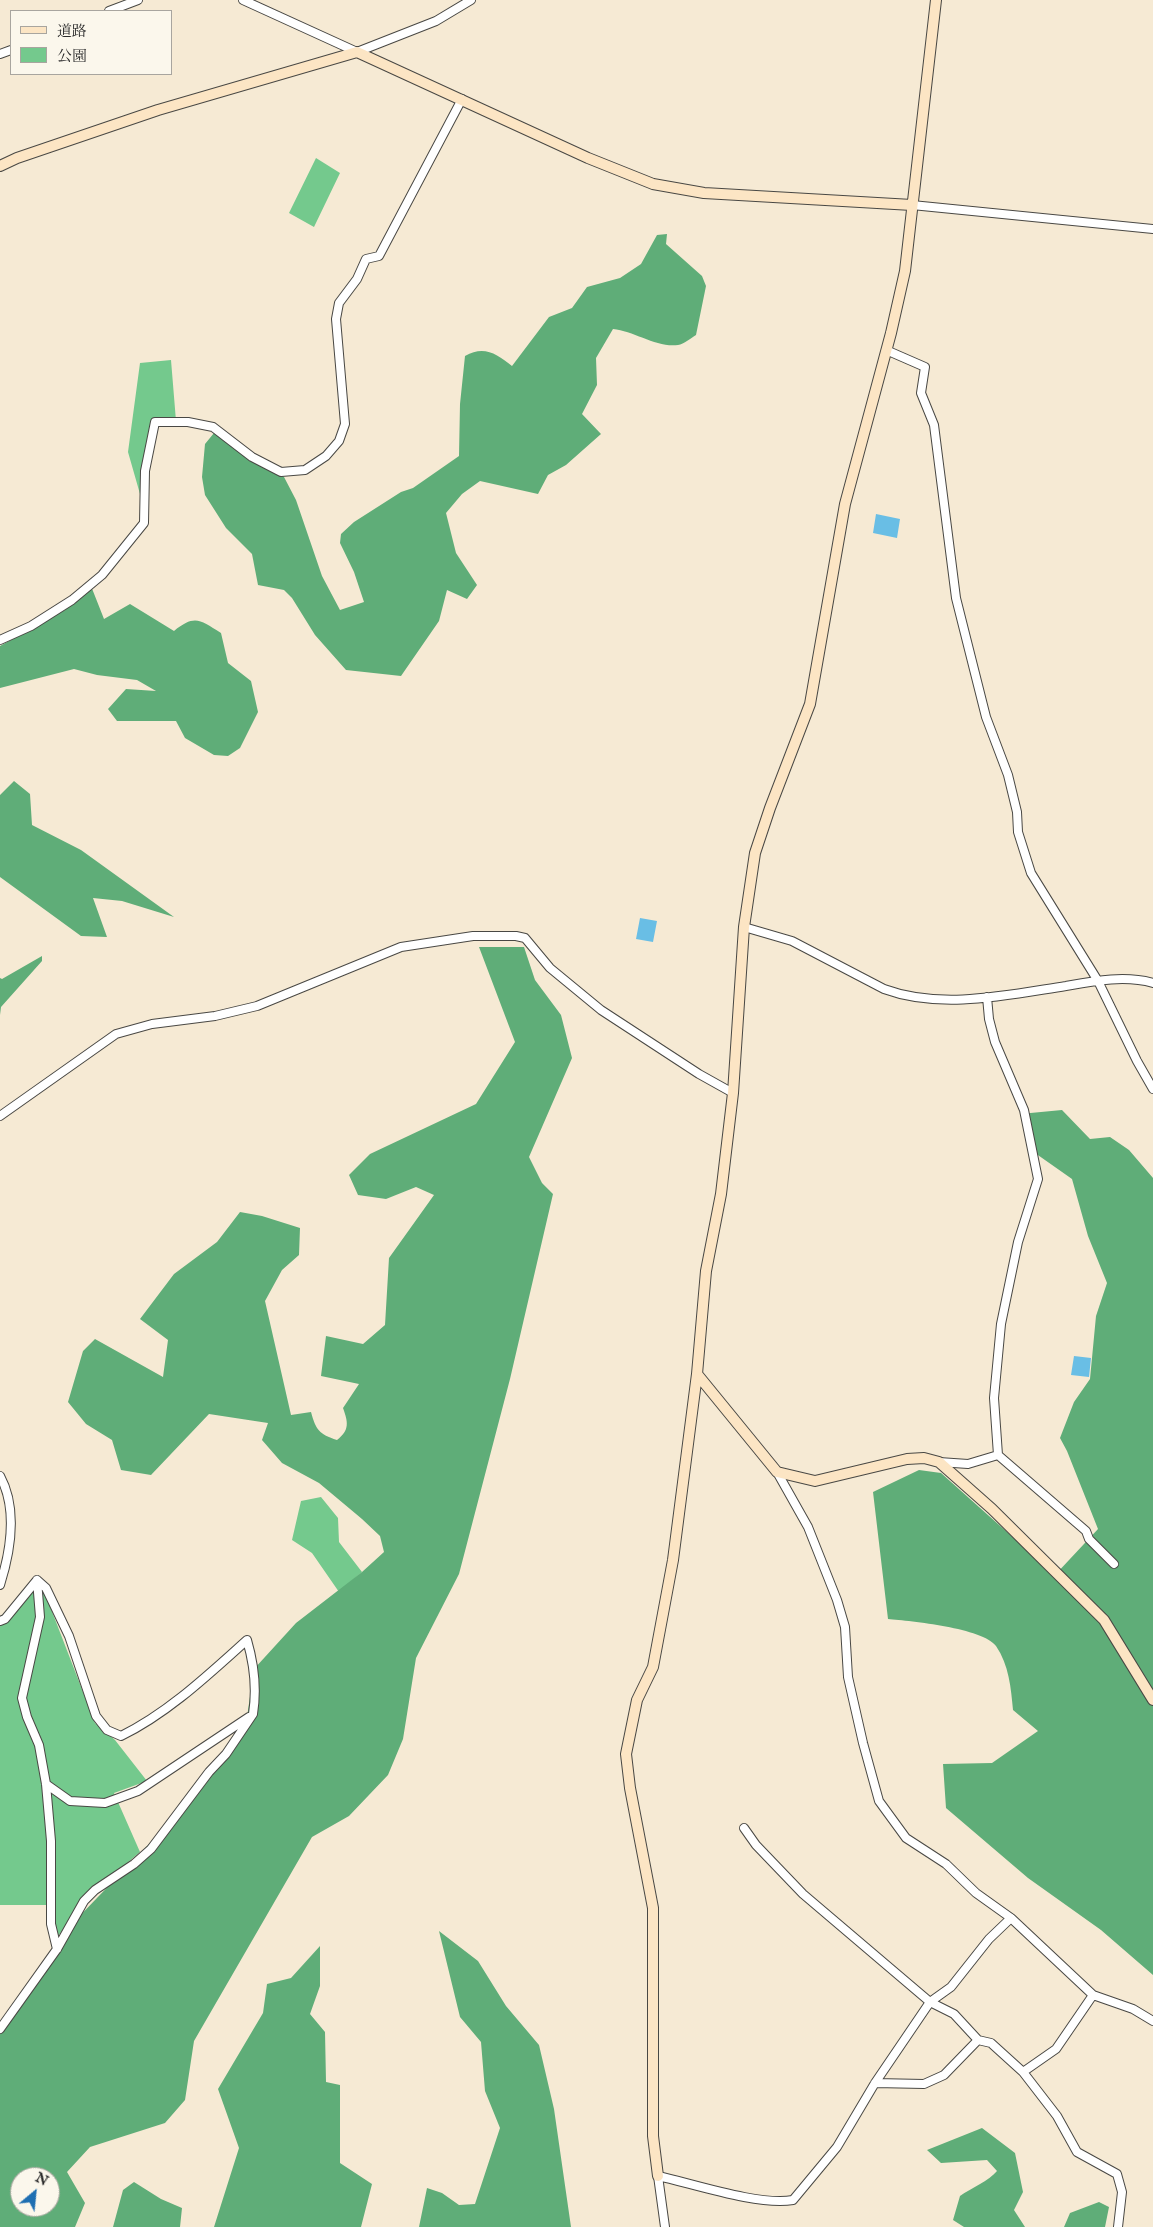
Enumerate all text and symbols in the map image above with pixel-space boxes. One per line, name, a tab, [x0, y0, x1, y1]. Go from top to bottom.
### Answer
legend	[10, 10, 172, 75]
text: 道路	[57, 22, 87, 41]
text: 公園	[57, 47, 87, 66]
north arrow	[10, 2167, 60, 2217]
text: N	[32, 2169, 51, 2190]

